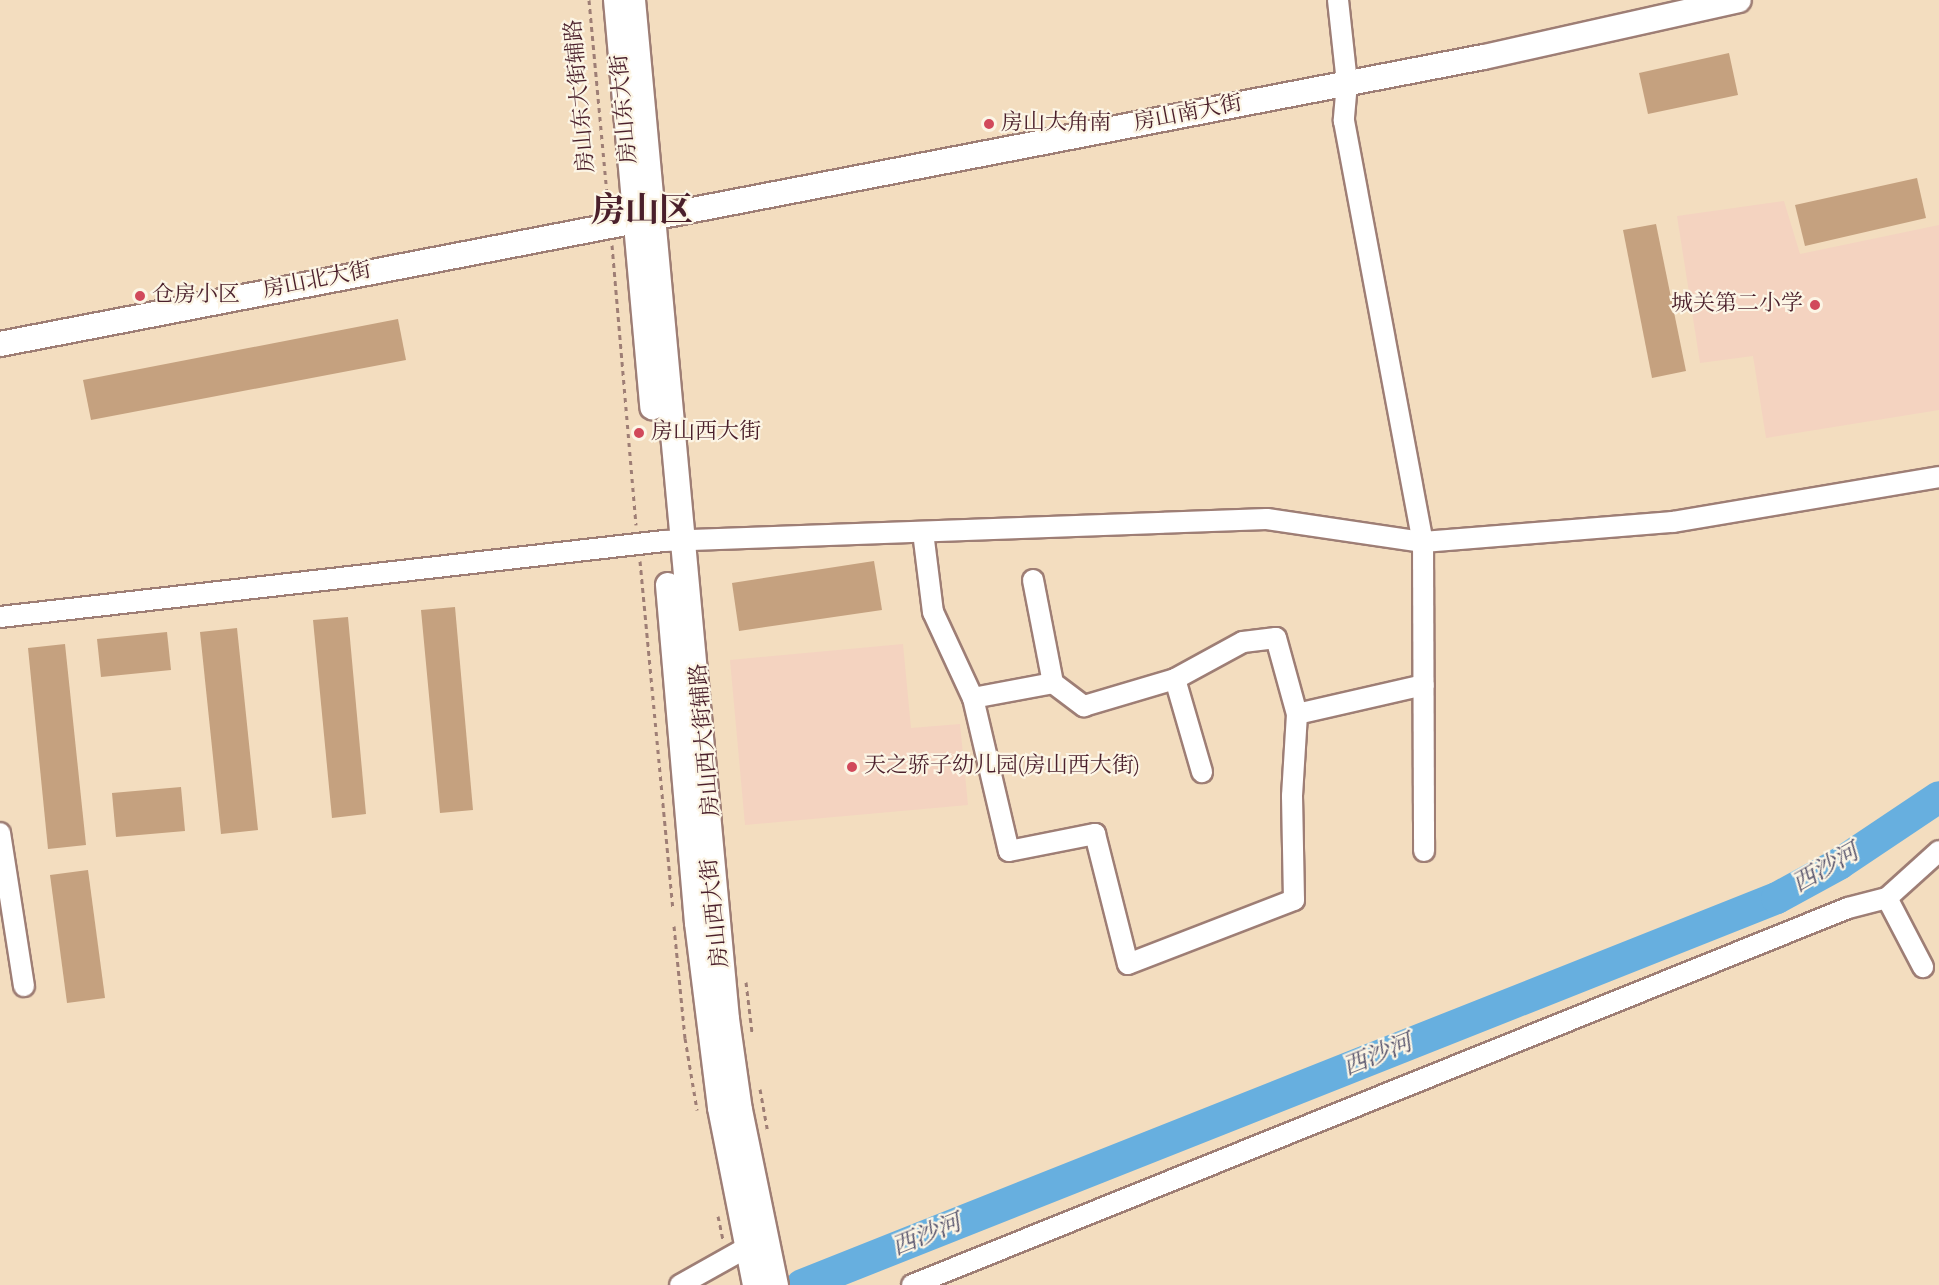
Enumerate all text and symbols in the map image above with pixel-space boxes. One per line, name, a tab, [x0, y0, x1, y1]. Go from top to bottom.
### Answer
street label: 房山东大街辅路	[561, 18, 601, 174]
street label: 房山东大街	[607, 53, 643, 165]
street label: 房山南大街	[1131, 91, 1245, 137]
place label: 房山大角南	[1001, 111, 1111, 137]
marker: 房山大角南	[982, 117, 996, 131]
district label: 房山区	[591, 192, 693, 232]
street label: 房山北大街	[260, 258, 374, 304]
place label: 仓房小区	[152, 283, 240, 309]
marker: 仓房小区	[133, 289, 147, 303]
place label: 城关第二小学	[1671, 292, 1803, 318]
marker: 城关第二小学	[1808, 298, 1822, 312]
place label: 房山西大街	[651, 420, 761, 446]
marker: 房山西大街	[632, 426, 646, 440]
street label: 房山西大街辅路	[686, 662, 726, 818]
place label: 天之骄子幼儿园(房山西大街)	[864, 754, 1139, 780]
marker: 天之骄子幼儿园(房山西大街)	[845, 760, 859, 774]
water label: 西沙河	[1788, 839, 1864, 899]
street label: 房山西大街	[697, 857, 735, 969]
water label: 西沙河	[1339, 1029, 1417, 1083]
water label: 西沙河	[888, 1209, 966, 1263]

